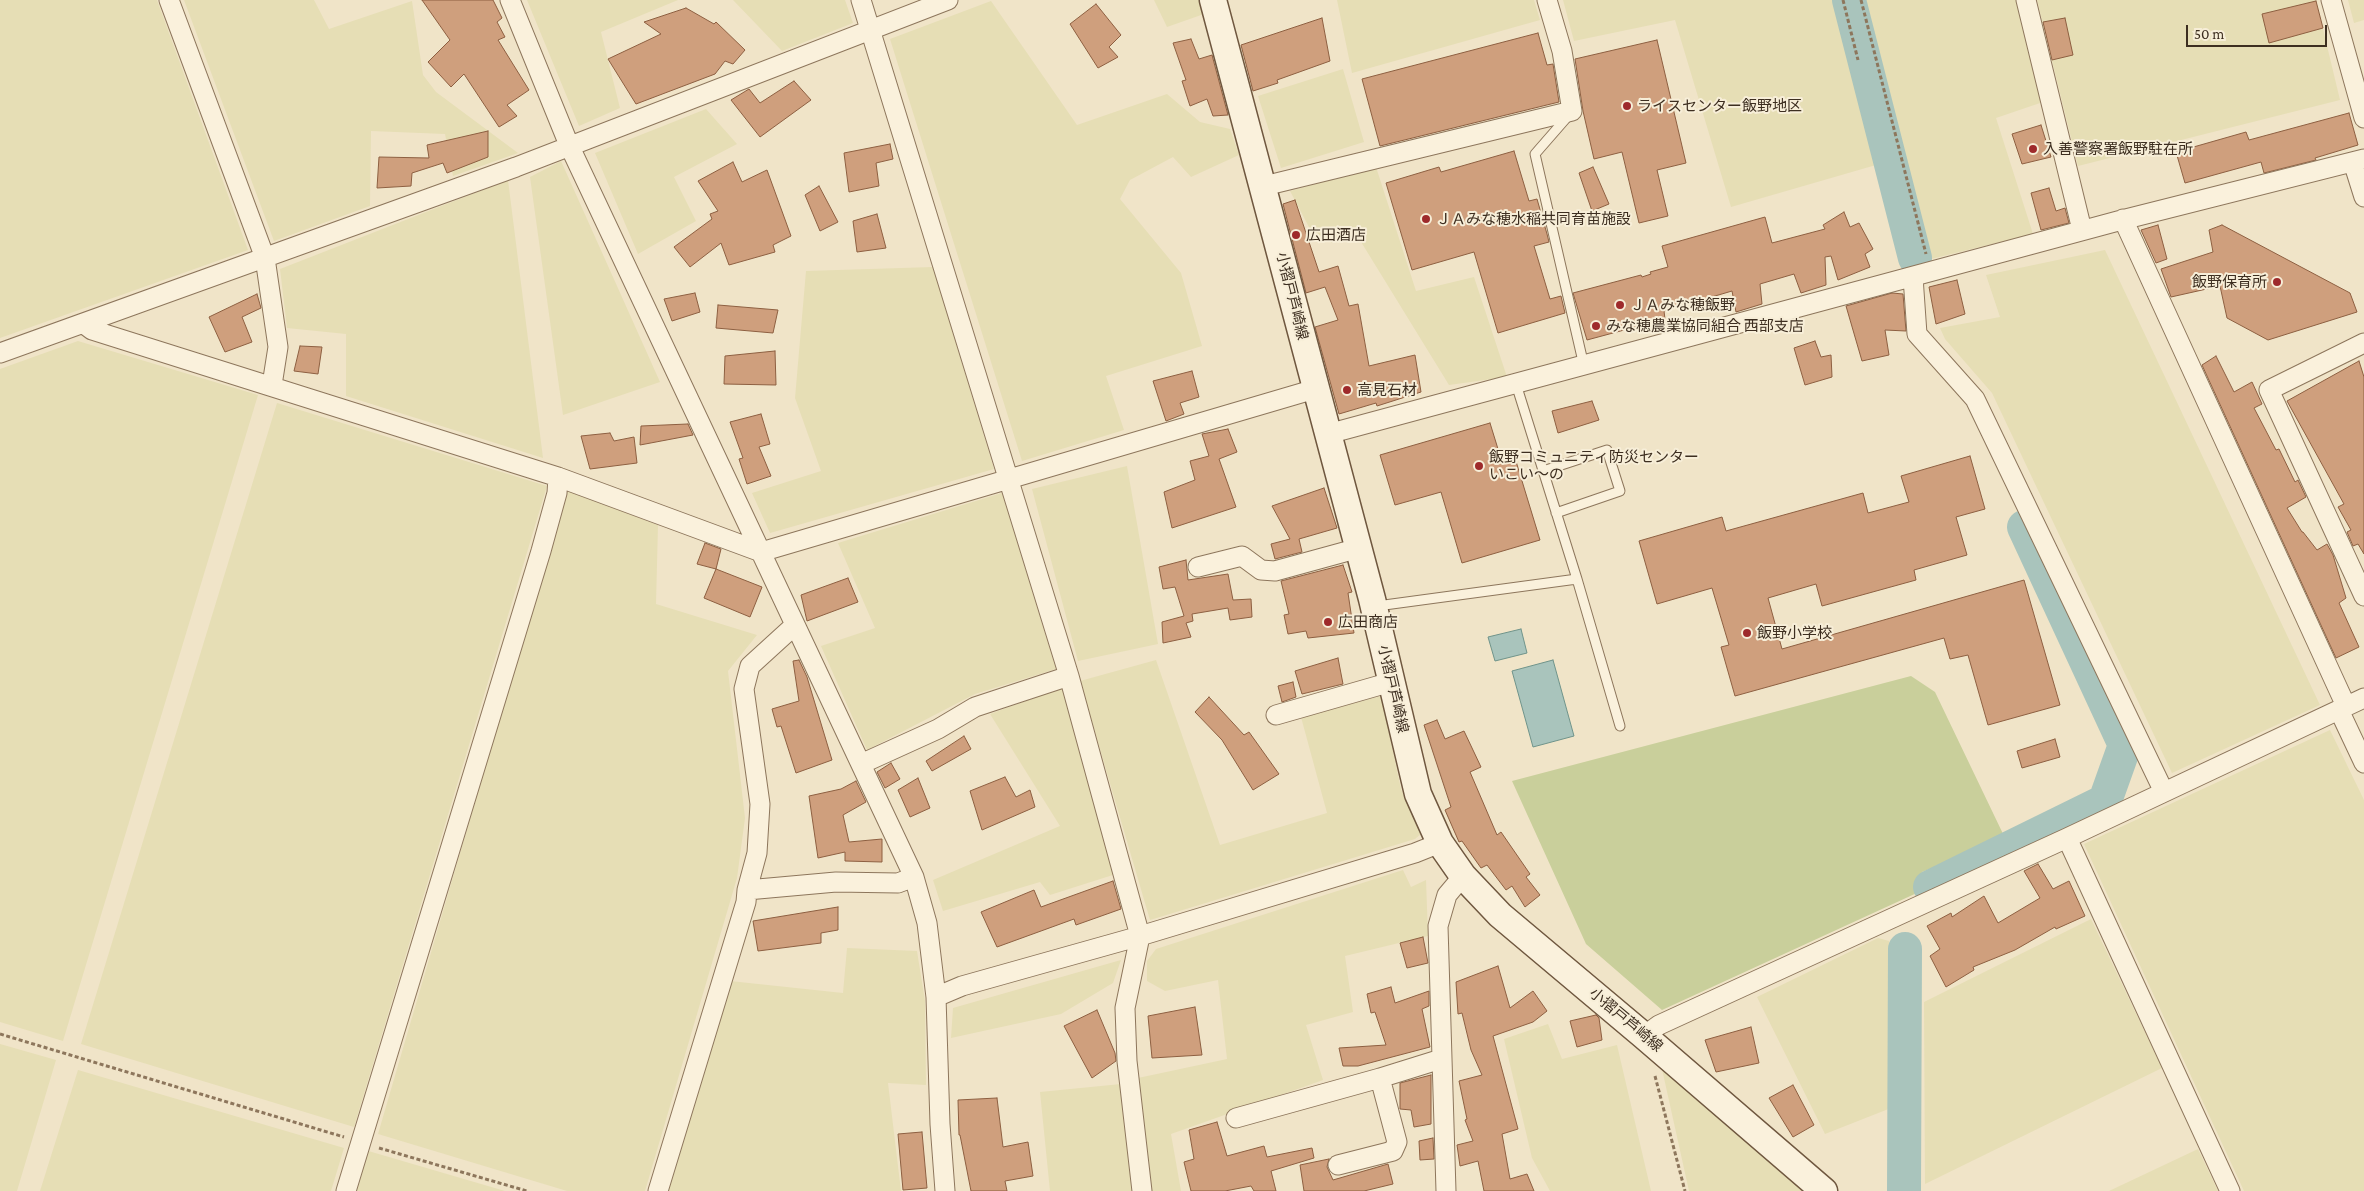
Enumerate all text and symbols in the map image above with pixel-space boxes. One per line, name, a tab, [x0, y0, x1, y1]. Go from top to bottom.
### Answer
scale bar	[2189, 15, 2330, 47]
text: 50 m	[2194, 26, 2224, 42]
place label: ライスセンター飯野地区	[1637, 97, 1802, 115]
marker: ライスセンター飯野地区	[1621, 100, 1633, 112]
place label: 入善警察署飯野駐在所	[2043, 140, 2193, 158]
marker: 入善警察署飯野駐在所	[2027, 143, 2039, 155]
place label: ＪＡみな穂水稲共同育苗施設	[1436, 210, 1631, 228]
marker: ＪＡみな穂水稲共同育苗施設	[1420, 213, 1432, 225]
place label: 広田酒店	[1306, 226, 1366, 244]
marker: 広田酒店	[1290, 229, 1302, 241]
street label: 小摺戸芦崎線	[1272, 250, 1312, 342]
place label: 飯野保育所	[2192, 273, 2267, 291]
marker: 飯野保育所	[2271, 276, 2283, 288]
place label: ＪＡみな穂飯野	[1630, 296, 1735, 314]
marker: ＪＡみな穂飯野	[1614, 299, 1626, 311]
place label: みな穂農業協同組合 西部支店	[1606, 317, 1804, 335]
marker: みな穂農業協同組合 西部支店	[1590, 320, 1602, 332]
place label: 高見石材	[1357, 381, 1417, 399]
marker: 高見石材	[1341, 384, 1353, 396]
place label: 飯野コミュニティ防災センター いこい～の	[1489, 448, 1699, 483]
marker: 飯野コミュニティ防災センター いこい～の	[1473, 460, 1485, 472]
place label: 広田商店	[1338, 613, 1398, 631]
marker: 広田商店	[1322, 616, 1334, 628]
place label: 飯野小学校	[1757, 624, 1832, 642]
marker: 飯野小学校	[1741, 627, 1753, 639]
street label: 小摺戸芦崎線	[1374, 643, 1412, 735]
street label: 小摺戸芦崎線	[1586, 984, 1666, 1056]

